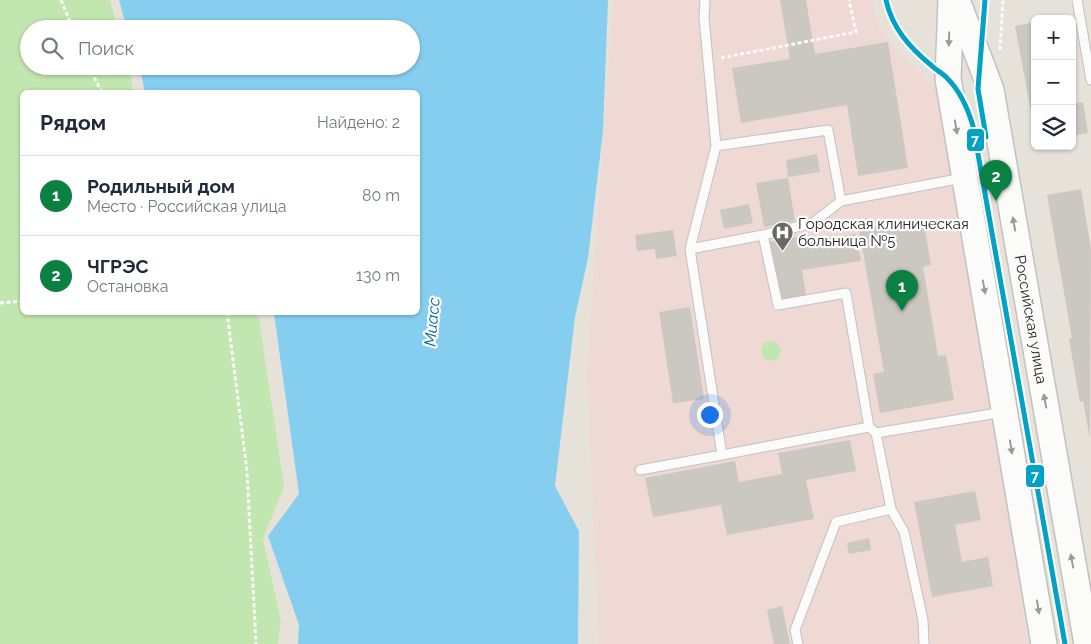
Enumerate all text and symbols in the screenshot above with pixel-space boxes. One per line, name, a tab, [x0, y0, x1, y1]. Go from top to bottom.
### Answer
map controls	[1031, 15, 1076, 150]
button: +	[1031, 15, 1076, 60]
search box	[20, 20, 420, 75]
one-way arrow	[945, 32, 953, 48]
icon: search	[38, 34, 66, 62]
text: Поиск	[78, 37, 134, 59]
button: −	[1031, 60, 1076, 105]
button: layers	[1031, 105, 1076, 150]
text: Рядом	[40, 110, 106, 135]
text: Найдено: 2	[317, 113, 400, 132]
one-way arrow	[953, 119, 961, 135]
line badge: 7	[966, 128, 985, 152]
text: 7	[971, 132, 979, 148]
pin: 2	[980, 160, 1012, 201]
text: Родильный дом	[87, 175, 235, 197]
text: 1	[52, 186, 60, 205]
text: 80 m	[362, 186, 400, 205]
text: Место · Российская улица	[87, 197, 286, 216]
place label: Городская клиническая больница №5	[798, 215, 969, 250]
one-way arrow	[1010, 216, 1018, 232]
hospital icon: Городская клиническая больница №5	[770, 221, 794, 252]
street label: Российская улица	[1011, 254, 1051, 385]
text: ЧГРЭС	[87, 255, 148, 277]
text: 2	[51, 266, 61, 285]
text: 130 m	[356, 266, 400, 285]
pin: 1	[886, 270, 918, 311]
text: Остановка	[87, 277, 169, 296]
one-way arrow	[980, 279, 988, 295]
water label: Миасс	[420, 296, 444, 347]
one-way arrow	[1040, 393, 1048, 409]
your location	[697, 402, 723, 428]
one-way arrow	[1007, 440, 1015, 456]
line badge: 7	[1025, 464, 1045, 488]
text: 7	[1031, 468, 1039, 484]
one-way arrow	[1068, 553, 1076, 569]
one-way arrow	[1034, 600, 1042, 616]

